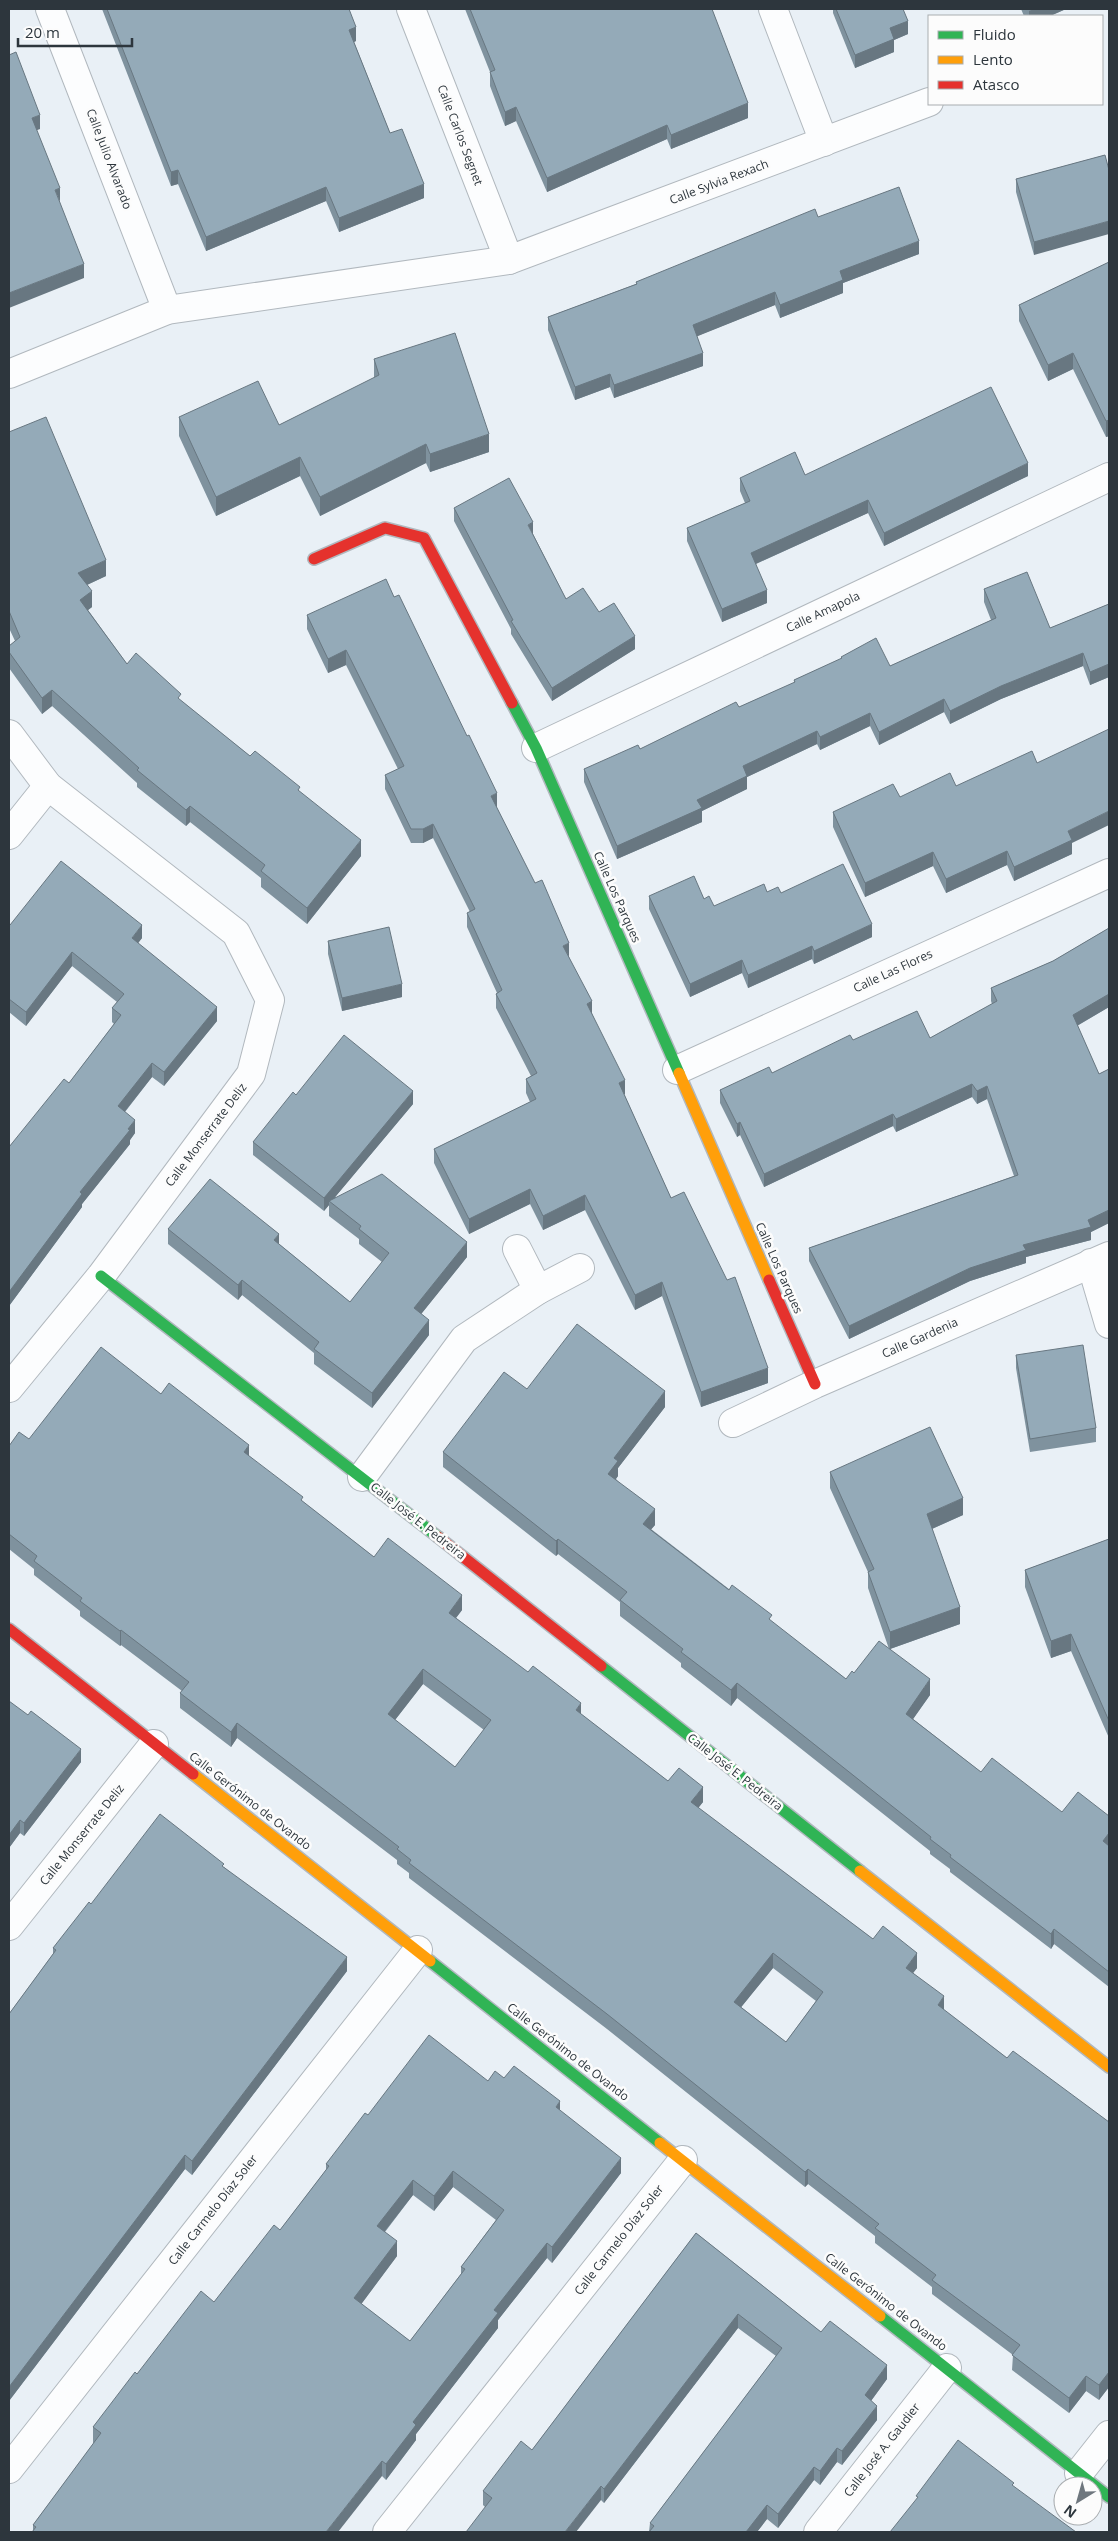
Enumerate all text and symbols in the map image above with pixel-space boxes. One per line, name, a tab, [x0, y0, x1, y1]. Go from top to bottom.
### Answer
scale bar	[18, 15, 131, 47]
legend	[928, 15, 1103, 105]
text: 20 m	[25, 22, 60, 42]
text: Fluido	[973, 24, 1016, 44]
text: Lento	[973, 49, 1013, 69]
text: Atasco	[973, 74, 1020, 94]
street label: Calle Carlos Segnet	[433, 82, 487, 188]
street label: Calle Julio Alvarado	[82, 106, 136, 212]
street label: Calle Sylvia Rexach	[667, 155, 771, 208]
street label: Calle Amapola	[783, 587, 863, 636]
street label: Calle Los Parques	[590, 848, 645, 945]
street label: Calle Las Flores	[850, 945, 935, 996]
street label: Calle Monserrate Deliz	[161, 1079, 250, 1190]
street label: Calle Los Parques	[752, 1219, 807, 1316]
street label: Calle Gardenia	[879, 1313, 961, 1362]
street label: Calle José E. Pedreira	[367, 1478, 469, 1563]
street label: Calle José E. Pedreira	[684, 1729, 786, 1814]
street label: Calle Gerónimo de Ovando	[186, 1748, 315, 1854]
street label: Calle Monserrate Deliz	[35, 1780, 128, 1889]
street label: Calle Gerónimo de Ovando	[504, 1999, 633, 2105]
street label: Calle Carmelo Díaz Soler	[164, 2151, 261, 2269]
street label: Calle Carmelo Díaz Soler	[570, 2181, 667, 2299]
street label: Calle Gerónimo de Ovando	[822, 2249, 951, 2355]
street label: Calle José A. Gaudier	[840, 2399, 924, 2500]
north arrow	[1053, 2476, 1103, 2526]
text: N	[1060, 2501, 1080, 2523]

